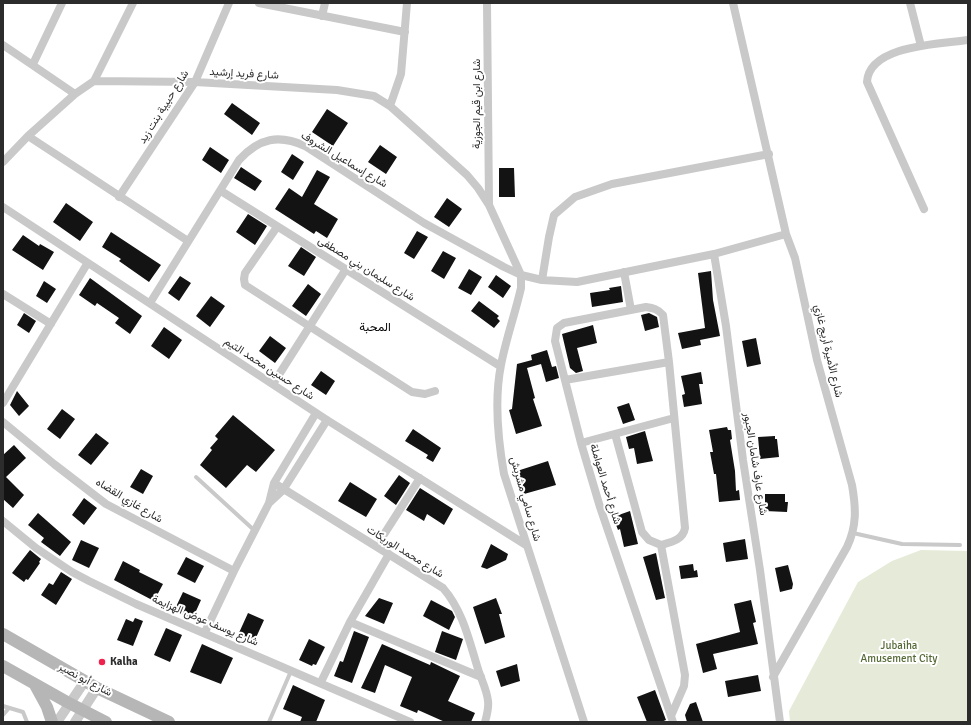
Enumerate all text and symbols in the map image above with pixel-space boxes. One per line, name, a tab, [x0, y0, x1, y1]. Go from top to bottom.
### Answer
street label: شارع ابن قيم الجوزية	[470, 59, 484, 149]
street label: شارع فريد إرشيد	[209, 66, 279, 82]
street label: شارع حبيبة بنت زيد	[136, 68, 192, 146]
street label: شارع إسماعيل الشروف	[298, 129, 390, 191]
street label: شارع سليمان بني مصطفى	[315, 234, 417, 304]
street label: شارع الأميرة أريج غازي	[811, 303, 845, 399]
district label: المحبة	[359, 321, 391, 335]
street label: شارع حسين محمد التيم	[222, 335, 316, 403]
street label: شارع عارف شامان الجبور	[740, 412, 770, 516]
street label: شارع أحمد العواملة	[586, 442, 624, 526]
street label: شارع سامي مشربش	[507, 455, 543, 543]
street label: شارع غازي القضاه	[93, 476, 165, 526]
street label: شارع محمد الوريكات	[364, 523, 446, 581]
street label: شارع يوسف عوض الهزايمة	[150, 593, 260, 649]
park label: Jubaiha Amusement City	[861, 639, 937, 665]
place label: Kalha	[110, 655, 138, 669]
marker: Kalha	[97, 657, 107, 667]
street label: شارع أبو نصير	[56, 660, 114, 700]

